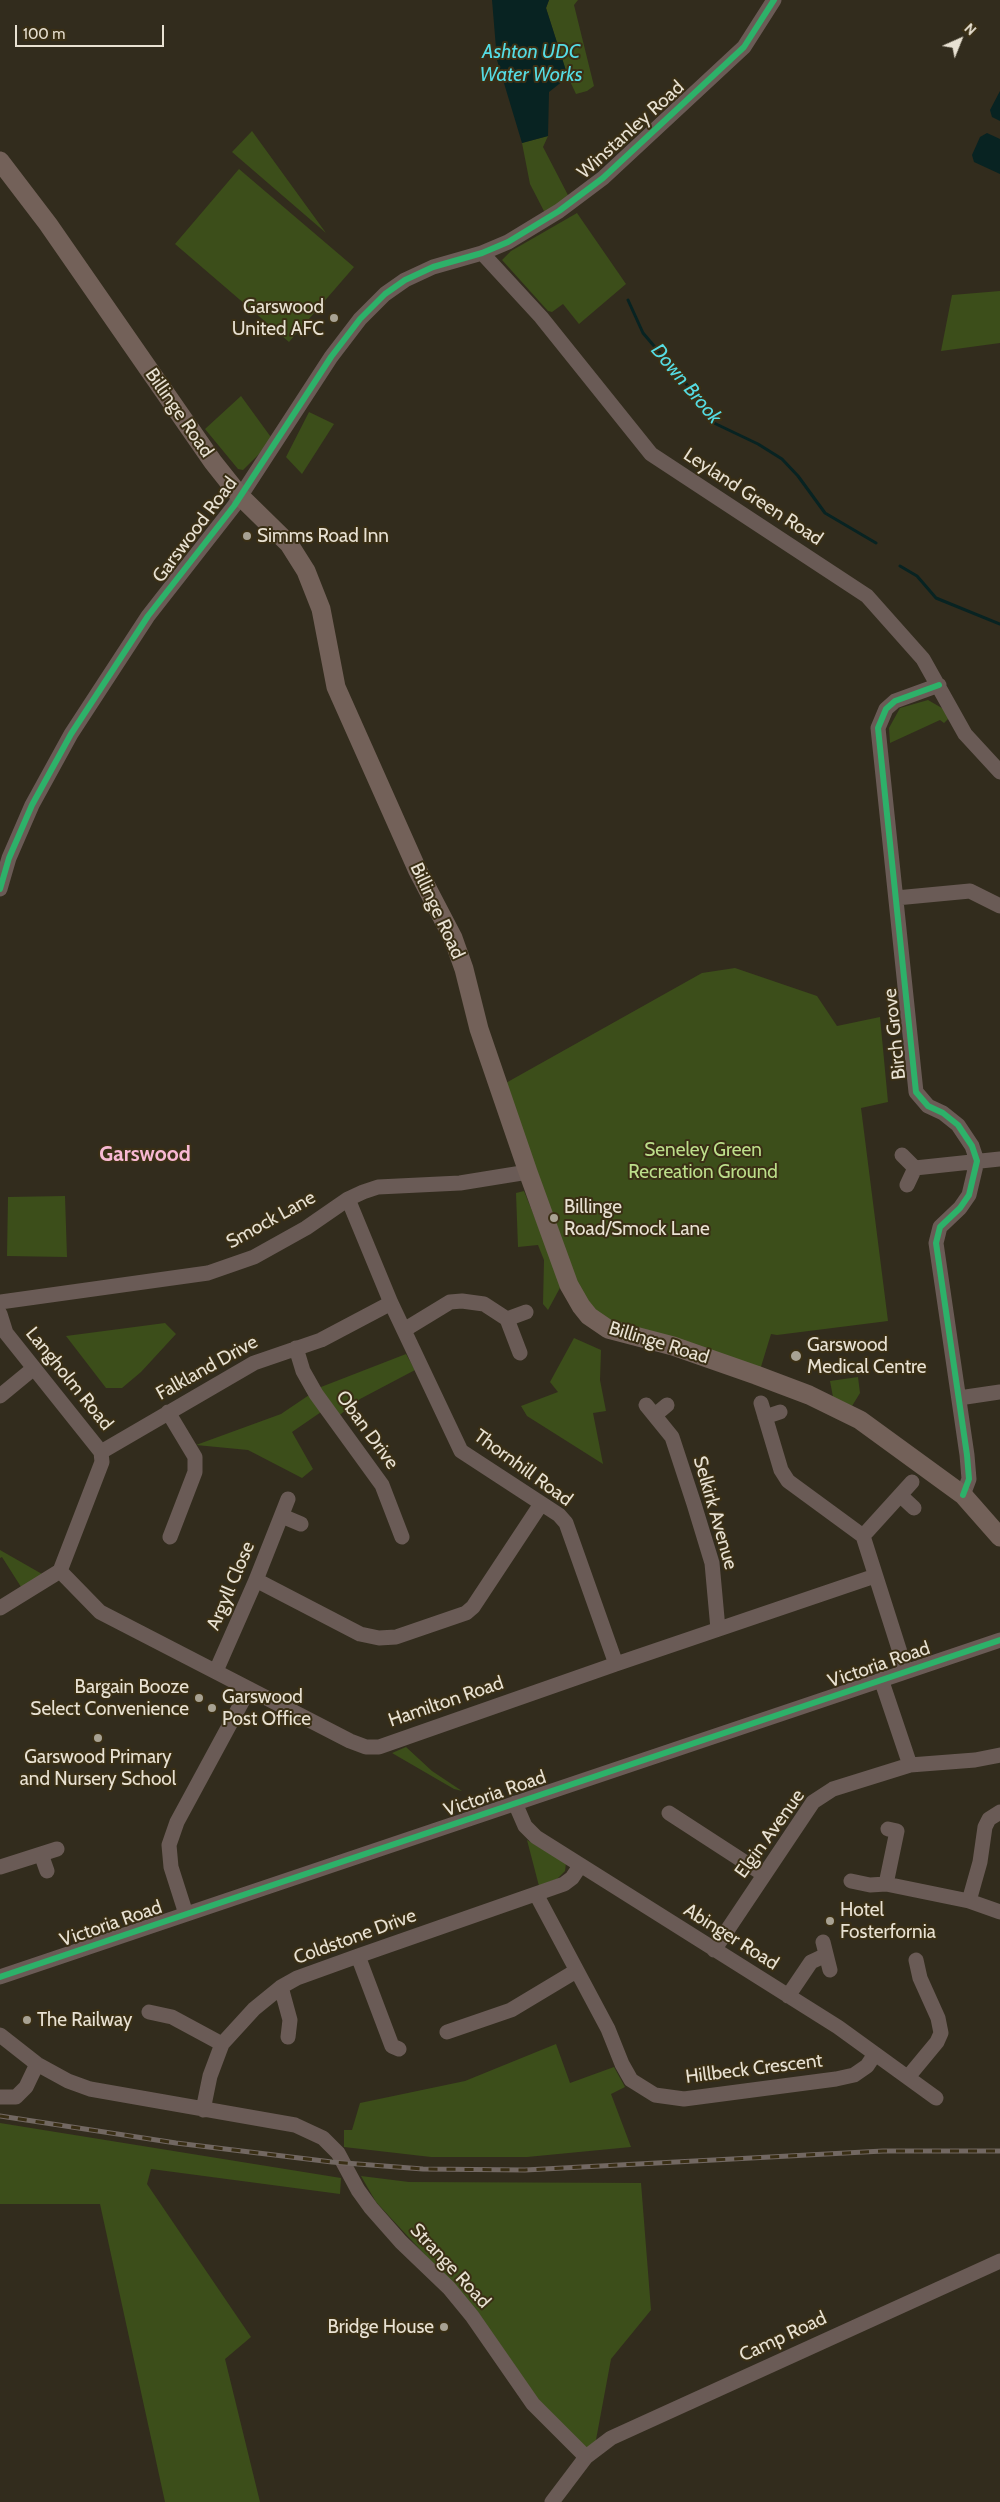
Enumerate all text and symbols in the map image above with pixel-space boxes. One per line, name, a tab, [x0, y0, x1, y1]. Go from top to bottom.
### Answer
scale bar	[18, 15, 166, 47]
north arrow	[935, 15, 985, 65]
text: N	[961, 19, 980, 39]
text: 100 m	[23, 25, 65, 43]
water label: Ashton UDC Water Works	[479, 40, 583, 87]
street label: Winstanley Road	[573, 76, 689, 184]
place label: Garswood United AFC	[232, 296, 324, 340]
marker: Garswood United AFC	[328, 312, 340, 324]
water label: Down Brook	[645, 339, 727, 429]
street label: Billinge Road	[140, 364, 218, 462]
street label: Leyland Green Road	[679, 443, 827, 551]
street label: Garswood Road	[148, 473, 242, 587]
place label: Simms Road Inn	[257, 525, 389, 547]
marker: Simms Road Inn	[241, 530, 253, 542]
street label: Billinge Road	[405, 859, 469, 963]
street label: Birch Grove	[879, 987, 911, 1081]
park label: Seneley Green Recreation Ground	[628, 1139, 778, 1183]
district label: Garswood	[99, 1142, 191, 1168]
street label: Smock Lane	[222, 1186, 320, 1254]
place label: Billinge Road/Smock Lane	[564, 1196, 710, 1240]
marker: Billinge Road/Smock Lane	[548, 1212, 560, 1224]
street label: Billinge Road	[606, 1317, 712, 1369]
street label: Langholm Road	[20, 1323, 118, 1435]
street label: Falkland Drive	[152, 1331, 262, 1405]
place label: Garswood Medical Centre	[807, 1334, 927, 1378]
marker: Garswood Medical Centre	[789, 1349, 803, 1363]
street label: Oban Drive	[331, 1386, 403, 1474]
street label: Thornhill Road	[469, 1425, 577, 1511]
street label: Selkirk Avenue	[688, 1454, 742, 1572]
street label: Argyll Close	[202, 1538, 260, 1634]
street label: Victoria Road	[825, 1637, 933, 1693]
street label: Hamilton Road	[385, 1672, 507, 1732]
place label: Bargain Booze Select Convenience	[30, 1676, 189, 1720]
place label: Garswood Post Office	[222, 1686, 311, 1730]
marker: Bargain Booze Select Convenience	[193, 1692, 205, 1704]
marker: Garswood Post Office	[206, 1702, 218, 1714]
marker: Garswood Primary and Nursery School	[92, 1732, 104, 1744]
place label: Garswood Primary and Nursery School	[20, 1746, 176, 1790]
street label: Victoria Road	[441, 1766, 549, 1822]
street label: Elgin Avenue	[730, 1785, 810, 1883]
street label: Victoria Road	[57, 1896, 165, 1952]
street label: Abinger Road	[679, 1899, 783, 1975]
place label: Hotel Fosterfornia	[840, 1899, 936, 1943]
street label: Coldstone Drive	[291, 1904, 419, 1970]
marker: Hotel Fosterfornia	[824, 1915, 836, 1927]
place label: The Railway	[37, 2009, 132, 2031]
marker: The Railway	[21, 2014, 33, 2026]
street label: Hillbeck Crescent	[684, 2049, 824, 2089]
street label: Strange Road	[405, 2219, 495, 2313]
street label: Camp Road	[736, 2307, 830, 2367]
place label: Bridge House	[328, 2316, 434, 2338]
marker: Bridge House	[438, 2321, 450, 2333]

